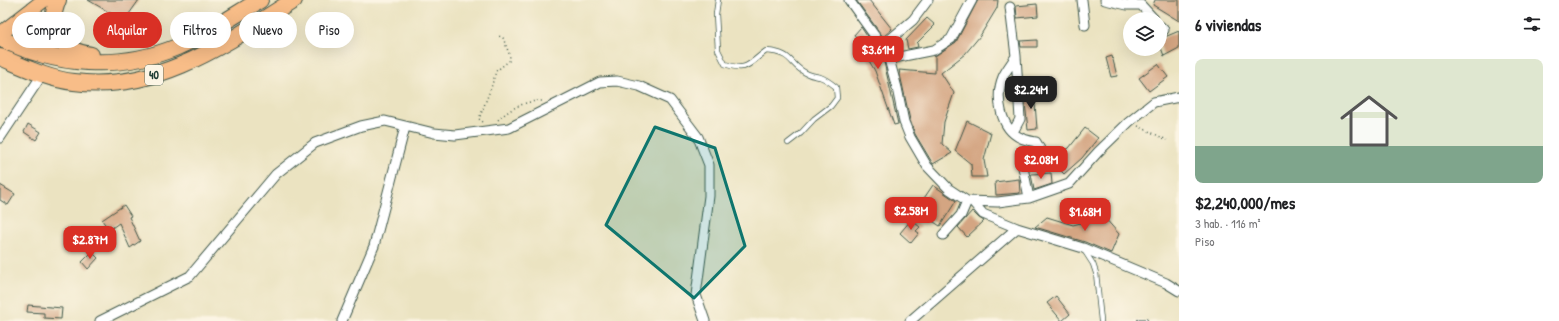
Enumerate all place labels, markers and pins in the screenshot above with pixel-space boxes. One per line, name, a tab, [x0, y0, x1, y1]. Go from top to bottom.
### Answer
pin: $3.61M	[845, 36, 911, 70]
pin: $2.24M	[998, 76, 1064, 110]
pin: $2.08M	[1008, 146, 1074, 180]
pin: $2.58M	[878, 197, 944, 231]
pin: $1.68M	[1052, 198, 1118, 232]
pin: $2.87M	[57, 226, 123, 260]

